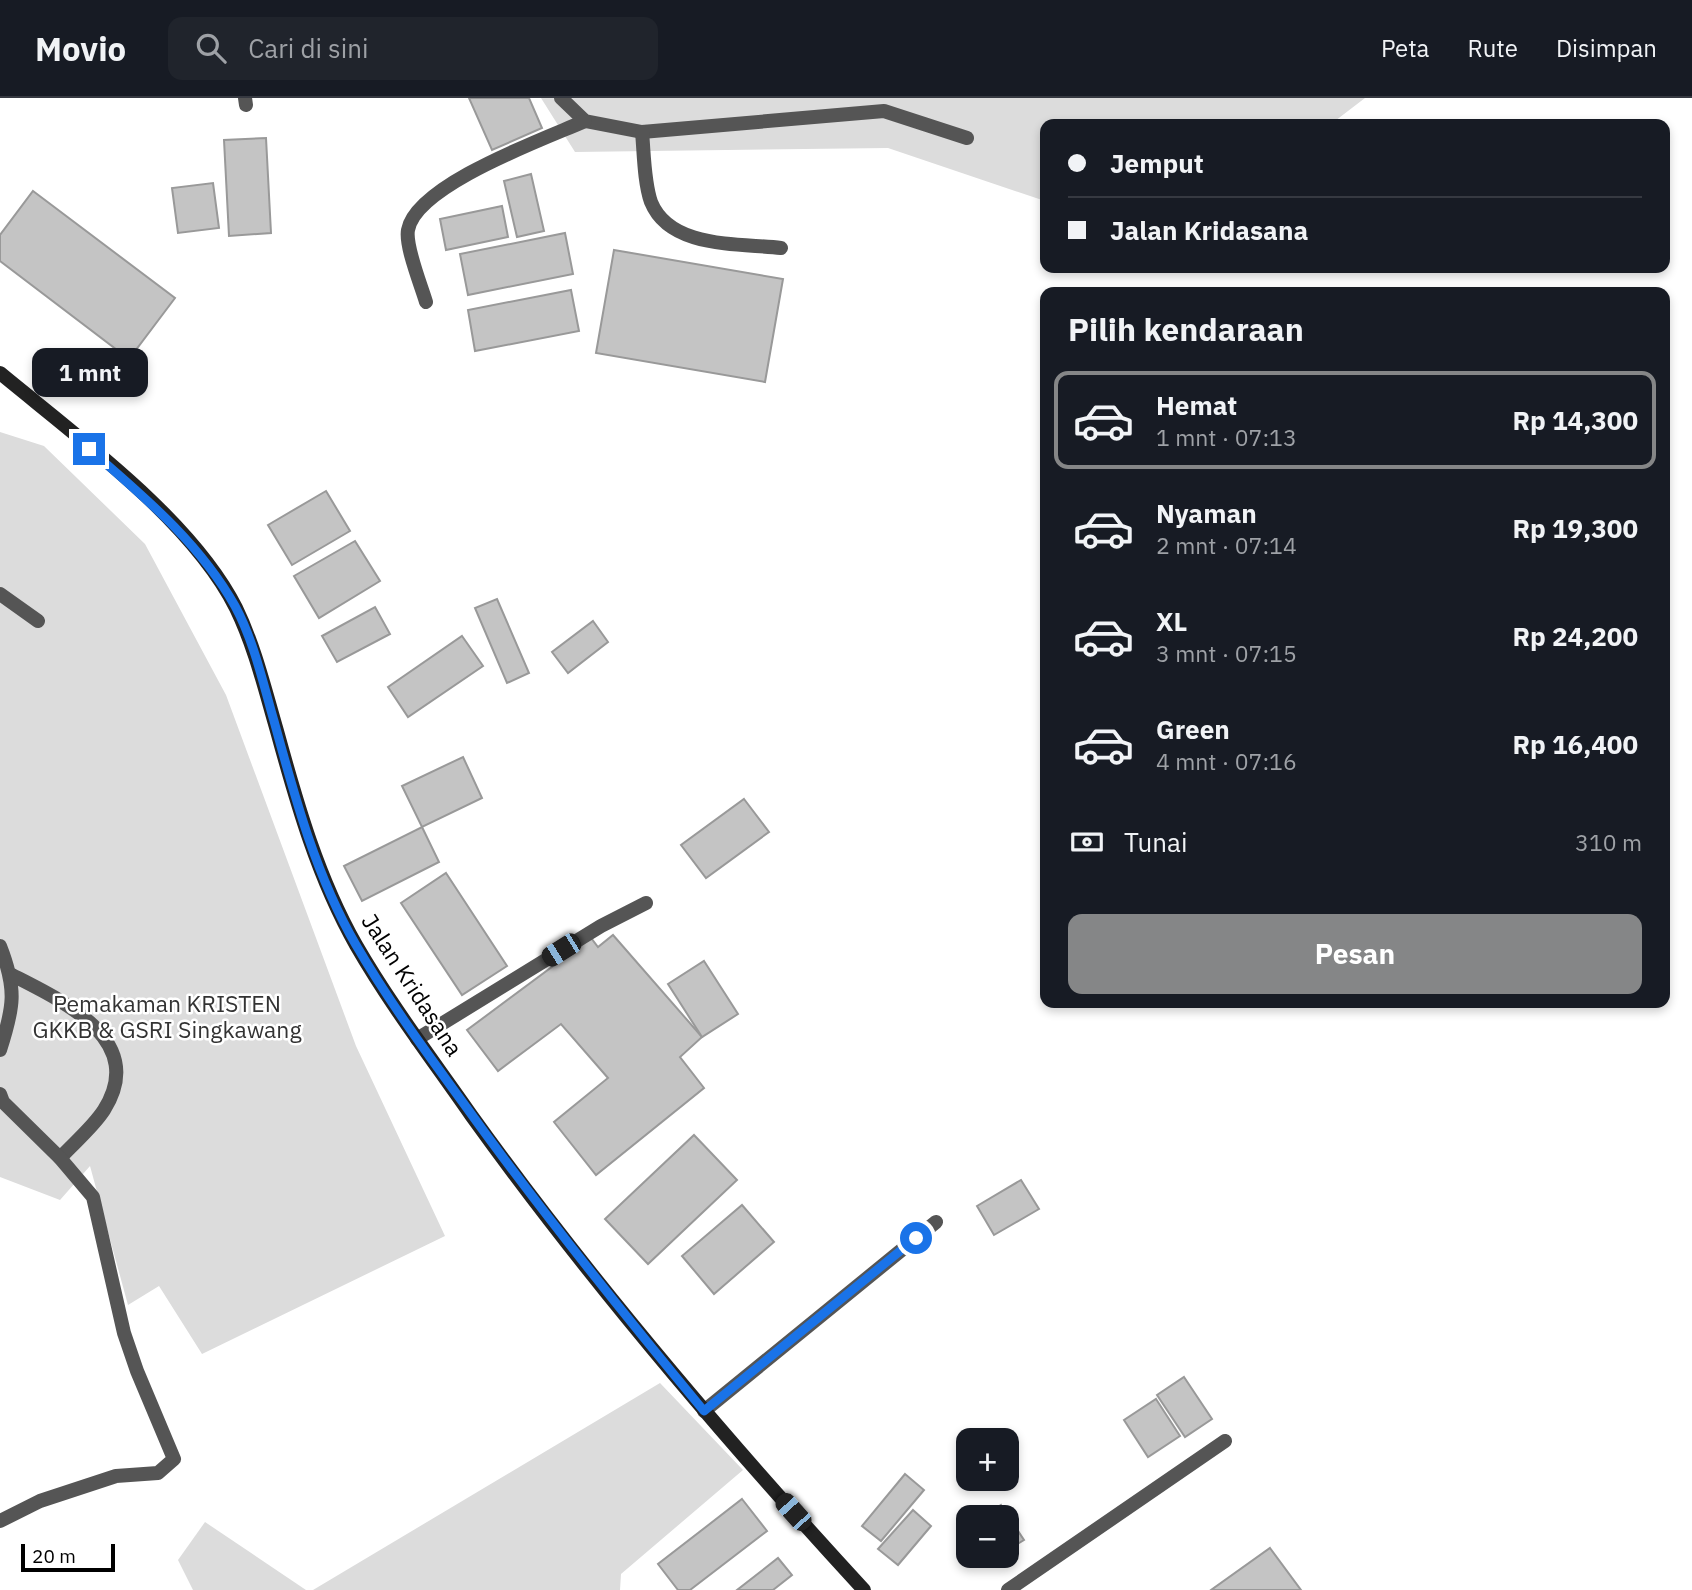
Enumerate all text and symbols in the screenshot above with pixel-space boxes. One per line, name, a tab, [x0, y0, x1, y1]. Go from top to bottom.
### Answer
search box	[168, 17, 658, 80]
text: Movio	[35, 27, 126, 70]
icon: search	[192, 29, 230, 67]
text: Cari di sini	[248, 31, 369, 65]
text: Peta	[1381, 32, 1429, 64]
text: Rute	[1467, 32, 1518, 64]
text: Disimpan	[1556, 32, 1657, 64]
text: Jemput	[1110, 146, 1204, 180]
text: Jalan Kridasana	[1110, 213, 1308, 247]
text: Pilih kendaraan	[1068, 308, 1304, 350]
callout: 1 mnt	[31, 348, 147, 396]
text: 1 mnt	[59, 357, 121, 387]
text: Hemat	[1156, 388, 1237, 422]
icon: car	[1072, 389, 1135, 452]
text: Rp 14,300	[1512, 403, 1638, 437]
text: 1 mnt · 07:13	[1156, 422, 1297, 452]
route end	[73, 433, 105, 465]
text: Nyaman	[1156, 496, 1257, 530]
icon: car	[1072, 497, 1135, 560]
text: Rp 19,300	[1512, 511, 1638, 545]
text: 2 mnt · 07:14	[1156, 530, 1297, 560]
text: XL	[1156, 604, 1187, 638]
icon: car	[1072, 605, 1135, 668]
text: Rp 24,200	[1512, 619, 1638, 653]
text: 3 mnt · 07:15	[1156, 638, 1297, 668]
text: Green	[1156, 712, 1230, 746]
icon: car	[1072, 713, 1135, 776]
text: Rp 16,400	[1512, 727, 1638, 761]
text: 4 mnt · 07:16	[1156, 746, 1297, 776]
icon: cash	[1068, 823, 1106, 861]
text: Tunai	[1124, 825, 1188, 859]
text: 310 m	[1575, 827, 1642, 857]
street label: Jalan Kridasana	[356, 907, 470, 1061]
button: Pesan	[1068, 914, 1642, 994]
car	[538, 930, 585, 970]
park label: Pemakaman KRISTEN GKKB & GSRI Singkawang	[32, 988, 302, 1044]
route start	[900, 1222, 932, 1254]
map controls	[956, 1428, 1019, 1568]
button: +	[956, 1428, 1019, 1491]
car	[772, 1489, 815, 1535]
button: −	[956, 1505, 1019, 1568]
scale bar	[21, 1541, 116, 1573]
text: 20 m	[32, 1544, 76, 1568]

